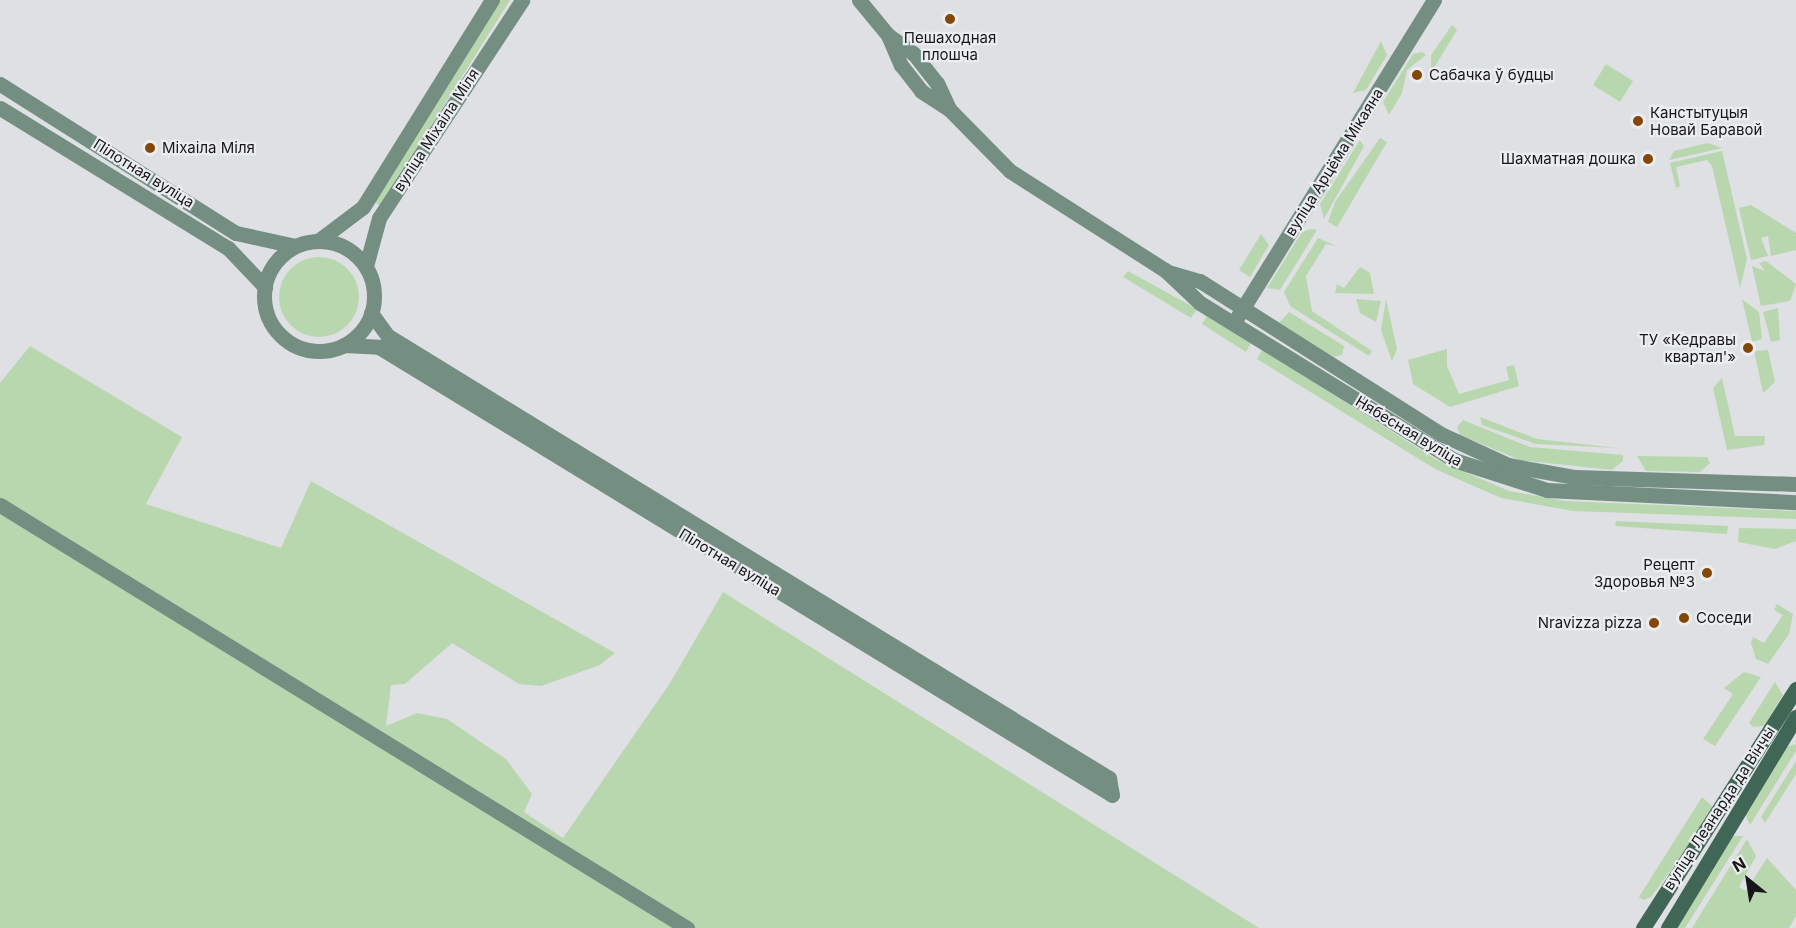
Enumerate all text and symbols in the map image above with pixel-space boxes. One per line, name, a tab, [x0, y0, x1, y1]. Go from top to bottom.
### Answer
marker: Пешаходная плошча	[943, 12, 957, 26]
place label: Пешаходная плошча	[904, 28, 996, 63]
street label: вуліца Міхаіла Міля	[390, 65, 482, 195]
place label: Сабачка ў будцы	[1429, 66, 1554, 84]
marker: Сабачка ў будцы	[1410, 68, 1424, 82]
street label: вуліца Арцёма Мікаяна	[1281, 85, 1387, 239]
place label: Канстытуцыя Новай Баравой	[1650, 103, 1762, 138]
marker: Канстытуцыя Новай Баравой	[1631, 114, 1645, 128]
street label: Пілотная вуліца	[90, 135, 198, 211]
place label: Міхаіла Міля	[162, 139, 255, 157]
marker: Міхаіла Міля	[143, 141, 157, 155]
place label: Шахматная дошка	[1501, 150, 1636, 168]
marker: Шахматная дошка	[1641, 152, 1655, 166]
place label: ТУ «Кедравы квартал'»	[1639, 330, 1736, 365]
marker: ТУ «Кедравы квартал'»	[1741, 341, 1755, 355]
street label: Нябесная вуліца	[1352, 392, 1466, 470]
street label: Пілотная вуліца	[676, 525, 784, 599]
place label: Рецепт Здоровья №3	[1594, 555, 1695, 590]
marker: Рецепт Здоровья №3	[1700, 566, 1714, 580]
place label: Соседи	[1696, 609, 1752, 627]
marker: Соседи	[1677, 611, 1691, 625]
place label: Nravizza pizza	[1538, 614, 1642, 632]
marker: Nravizza pizza	[1647, 616, 1661, 630]
street label: вуліца Леанарда да Вінчы	[1659, 723, 1779, 893]
north arrow	[1718, 850, 1778, 910]
text: N	[1729, 853, 1749, 876]

